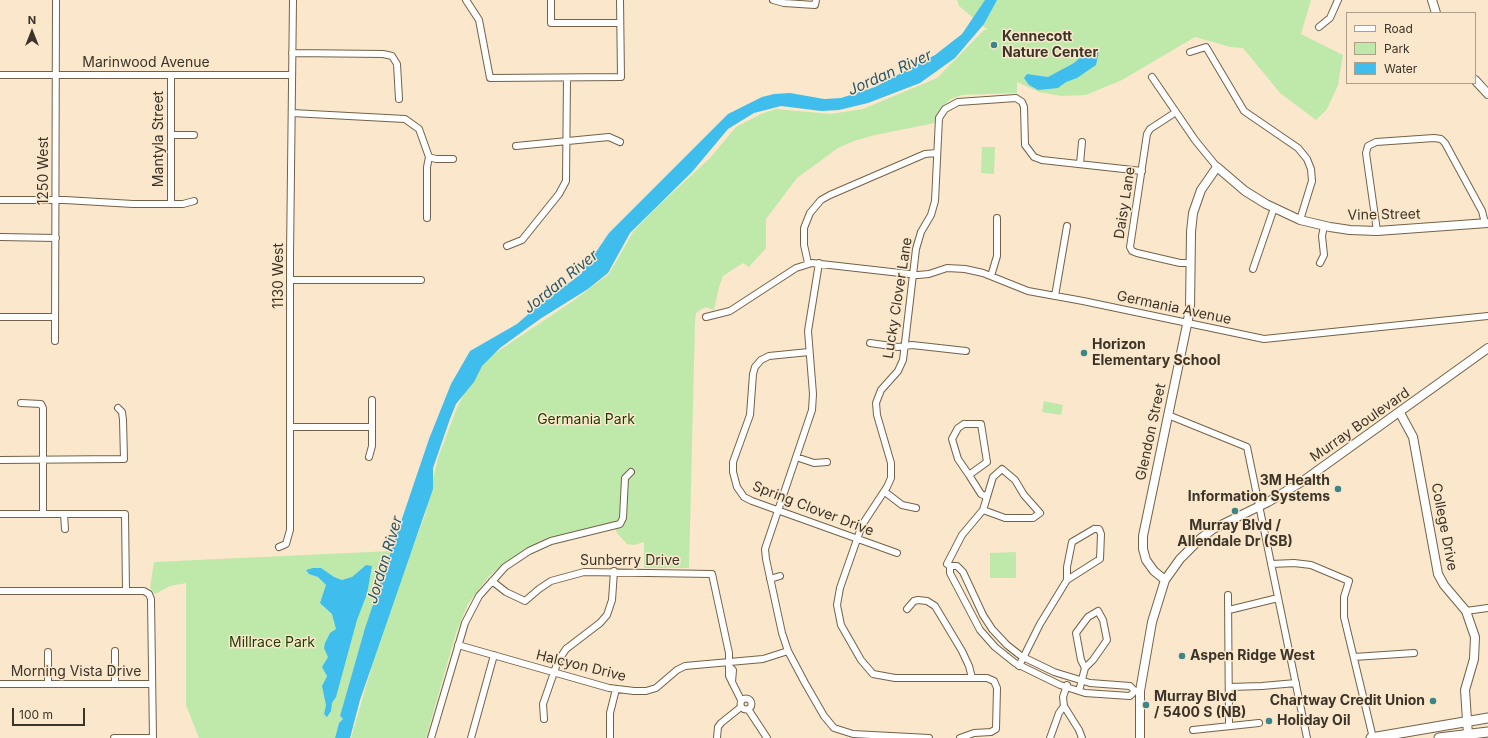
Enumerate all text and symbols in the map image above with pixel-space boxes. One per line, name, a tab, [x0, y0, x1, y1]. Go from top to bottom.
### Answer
north arrow	[12, 12, 52, 52]
legend	[1346, 12, 1476, 84]
text: N	[28, 13, 36, 27]
text: Road	[1384, 21, 1413, 36]
place label: Kennecott Nature Center	[1002, 29, 1098, 62]
marker: Kennecott Nature Center	[989, 40, 999, 50]
text: Park	[1384, 41, 1410, 56]
water label: Jordan River	[845, 46, 935, 100]
street label: Marinwood Avenue	[82, 55, 210, 71]
text: Water	[1384, 61, 1417, 76]
street label: Mantyla Street	[151, 91, 167, 187]
street label: 1250 West	[36, 137, 52, 205]
street label: Daisy Lane	[1111, 166, 1139, 240]
street label: Vine Street	[1347, 206, 1421, 224]
street label: Lucky Clover Lane	[880, 236, 916, 360]
street label: 1130 West	[271, 243, 287, 309]
water label: Jordan River	[520, 247, 602, 317]
street label: Germania Avenue	[1115, 288, 1233, 328]
place label: Horizon Elementary School	[1092, 337, 1221, 370]
marker: Horizon Elementary School	[1079, 348, 1089, 358]
street label: Glendon Street	[1132, 382, 1170, 482]
street label: Murray Boulevard	[1307, 384, 1413, 466]
park label: Germania Park	[537, 412, 635, 428]
place label: 3M Health Information Systems	[1188, 473, 1330, 506]
street label: Spring Clover Drive	[750, 478, 876, 540]
street label: College Drive	[1427, 482, 1461, 572]
marker: 3M Health Information Systems	[1333, 484, 1343, 494]
marker: Murray Blvd / Allendale Dr (SB)	[1230, 506, 1240, 516]
water label: Jordan River	[363, 514, 407, 606]
place label: Murray Blvd / Allendale Dr (SB)	[1177, 518, 1293, 550]
street label: Sunberry Drive	[580, 553, 680, 569]
park label: Millrace Park	[229, 635, 315, 651]
street label: Halcyon Drive	[534, 647, 628, 685]
place label: Aspen Ridge West	[1190, 648, 1315, 664]
marker: Aspen Ridge West	[1177, 651, 1187, 661]
street label: Morning Vista Drive	[11, 664, 141, 680]
place label: Murray Blvd / 5400 S (NB)	[1154, 689, 1246, 722]
place label: Chartway Credit Union	[1270, 693, 1425, 709]
marker: Chartway Credit Union	[1428, 696, 1438, 706]
scale bar	[14, 700, 87, 726]
marker: Murray Blvd / 5400 S (NB)	[1141, 700, 1151, 710]
text: 100 m	[19, 707, 53, 722]
place label: Holiday Oil	[1277, 713, 1350, 729]
marker: Holiday Oil	[1264, 716, 1274, 726]

